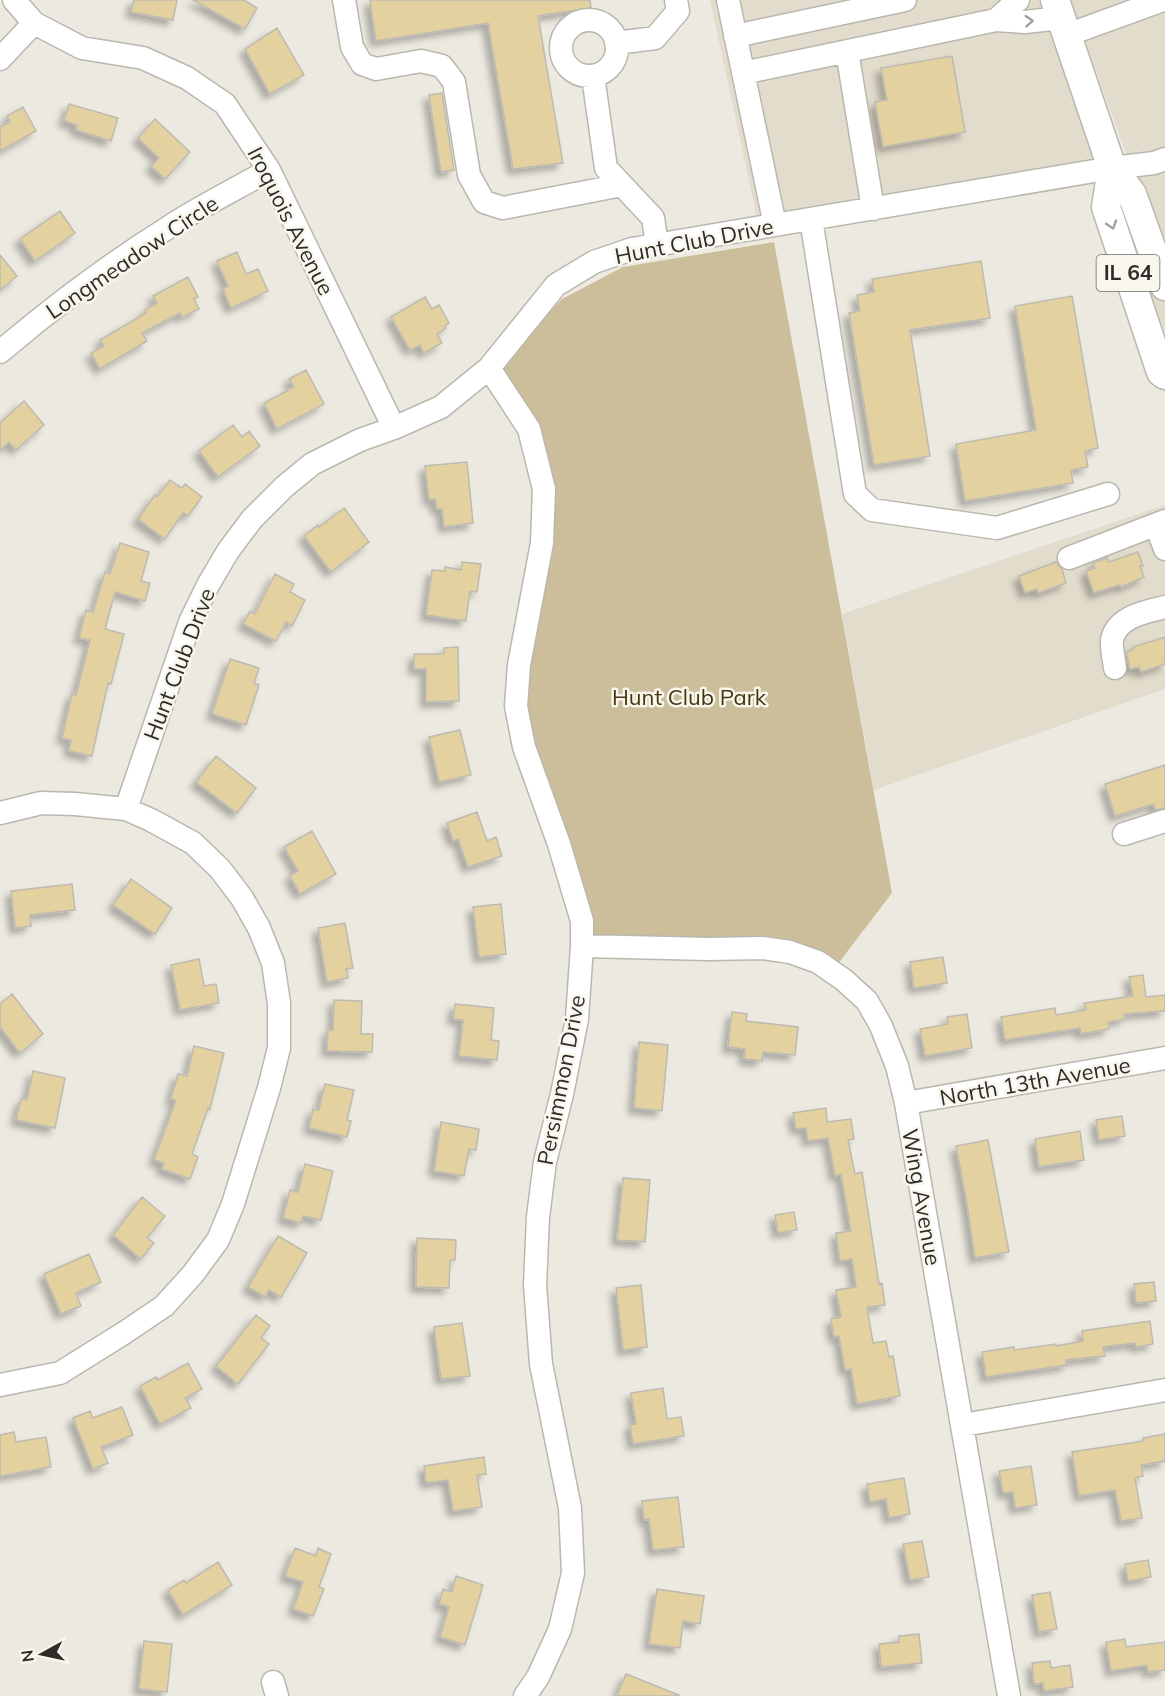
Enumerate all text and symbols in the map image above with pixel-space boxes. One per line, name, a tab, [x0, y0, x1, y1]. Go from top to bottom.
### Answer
one-way arrow	[1024, 14, 1033, 27]
street label: Iroquois Avenue	[242, 142, 340, 300]
street label: Longmeadow Circle	[41, 189, 223, 325]
street label: Hunt Club Drive	[612, 212, 776, 270]
one-way arrow	[1105, 219, 1117, 230]
road number: IL 64	[1096, 255, 1160, 291]
street label: Hunt Club Drive	[137, 584, 221, 744]
park label: Hunt Club Park	[612, 683, 767, 711]
street label: Persimmon Drive	[531, 993, 591, 1167]
street label: North 13th Avenue	[937, 1050, 1133, 1112]
street label: Wing Avenue	[896, 1127, 948, 1267]
north arrow	[12, 1624, 72, 1684]
text: N	[16, 1649, 38, 1663]

